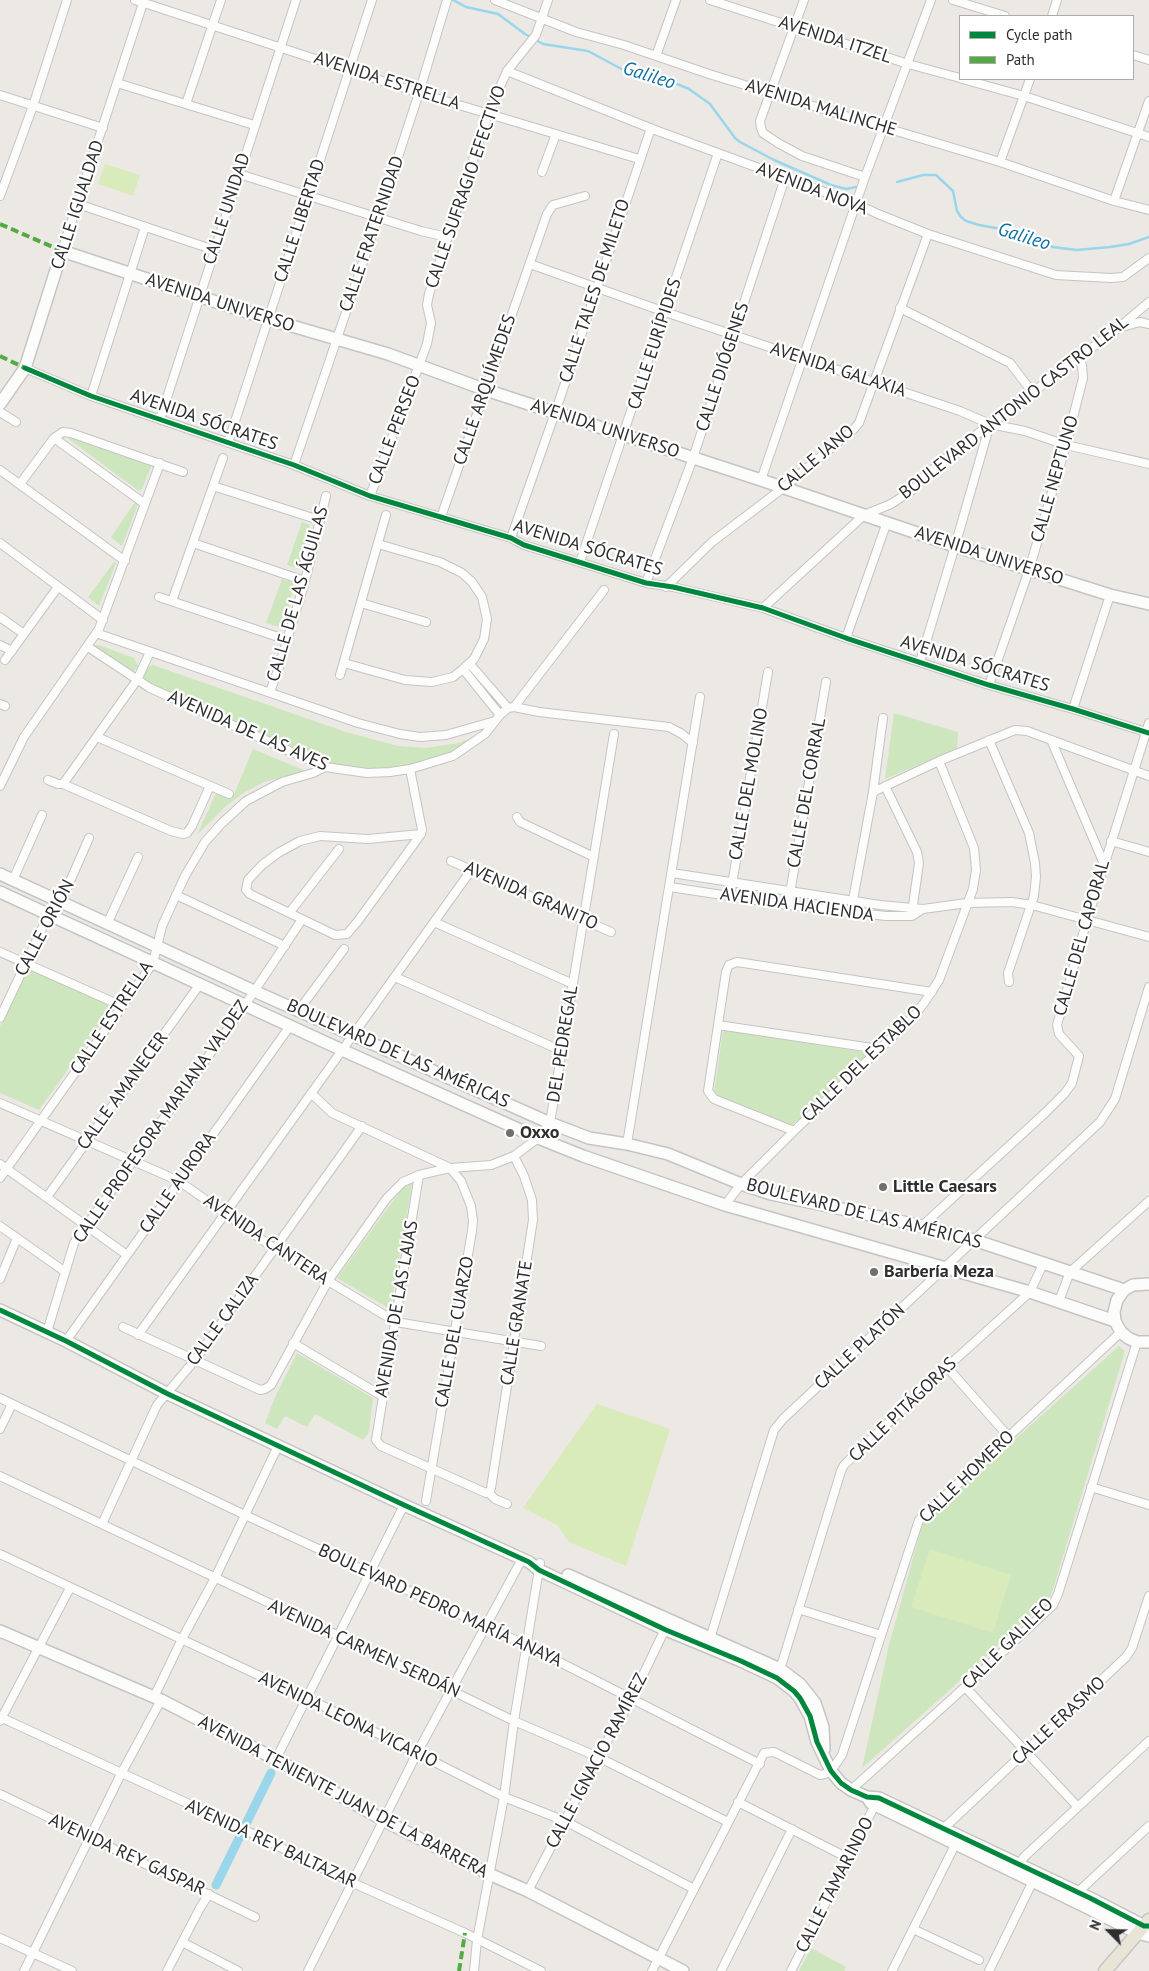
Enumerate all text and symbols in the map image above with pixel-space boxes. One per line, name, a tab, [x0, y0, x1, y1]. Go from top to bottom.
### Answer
street label: AVENIDA ITZEL	[776, 12, 894, 68]
legend	[959, 15, 1134, 80]
text: Cycle path	[1006, 25, 1072, 44]
street label: AVENIDA ESTRELLA	[311, 47, 463, 115]
text: Path	[1006, 50, 1035, 69]
water label: Galileo	[620, 57, 678, 95]
street label: AVENIDA MALINCHE	[743, 75, 899, 141]
street label: CALLE SUFRAGIO EFECTIVO	[421, 83, 511, 291]
street label: CALLE IGUALDAD	[47, 138, 109, 272]
street label: CALLE UNIDAD	[199, 150, 255, 268]
street label: CALLE FRATERNIDAD	[335, 153, 409, 315]
street label: CALLE LIBERTAD	[270, 156, 330, 286]
street label: AVENIDA NOVA	[753, 158, 871, 220]
street label: CALLE TALES DE MILETO	[555, 196, 635, 386]
water label: Galileo	[995, 218, 1053, 256]
street label: AVENIDA UNIVERSO	[143, 269, 297, 337]
street label: CALLE EURÍPIDES	[624, 276, 686, 412]
street label: CALLE DIÓGENES	[692, 300, 754, 434]
street label: CALLE ARQUÍMEDES	[449, 312, 521, 468]
street label: BOULEVARD ANTONIO CASTRO LEAL	[895, 312, 1133, 504]
street label: AVENIDA GALAXIA	[767, 338, 909, 402]
street label: CALLE PERSEO	[364, 372, 426, 488]
street label: AVENIDA SÓCRATES	[127, 385, 281, 455]
street label: AVENIDA UNIVERSO	[528, 395, 682, 463]
street label: CALLE NEPTUNO	[1027, 413, 1083, 545]
street label: CALLE JANO	[773, 421, 859, 497]
street label: CALLE DE LAS ÁGUILAS	[263, 504, 333, 684]
street label: AVENIDA SÓCRATES	[511, 515, 665, 581]
street label: AVENIDA UNIVERSO	[912, 522, 1066, 590]
street label: AVENIDA SÓCRATES	[898, 631, 1052, 697]
street label: AVENIDA DE LAS AVES	[164, 686, 332, 776]
street label: CALLE DEL MOLINO	[725, 706, 773, 862]
street label: CALLE DEL CORRAL	[783, 716, 831, 870]
street label: AVENIDA GRANITO	[461, 857, 601, 935]
street label: CALLE DEL CAPORAL	[1049, 857, 1115, 1019]
street label: CALLE ORIÓN	[11, 876, 79, 980]
street label: AVENIDA HACIENDA	[719, 884, 875, 926]
street label: CALLE ESTRELLA	[66, 957, 158, 1079]
street label: DEL PEDREGAL	[543, 984, 583, 1104]
street label: BOULEVARD DE LAS AMÉRICAS	[283, 995, 513, 1113]
street label: CALLE PROFESORA MARIANA VALDEZ	[69, 997, 253, 1247]
street label: CALLE DEL ESTABLO	[798, 1001, 926, 1127]
street label: CALLE AMANECER	[73, 1028, 173, 1154]
place label: Oxxo	[520, 1122, 560, 1144]
marker: Oxxo	[504, 1127, 516, 1139]
street label: CALLE AURORA	[135, 1128, 221, 1238]
street label: BOULEVARD DE LAS AMÉRICAS	[744, 1174, 984, 1254]
place label: Little Caesars	[893, 1176, 997, 1198]
marker: Little Caesars	[877, 1181, 889, 1193]
street label: AVENIDA CANTERA	[199, 1190, 333, 1290]
street label: AVENIDA DE LAS LAJAS	[371, 1219, 423, 1399]
street label: CALLE DEL CUARZO	[431, 1255, 479, 1409]
street label: CALLE GRANATE	[496, 1259, 538, 1387]
place label: Barbería Meza	[884, 1261, 994, 1283]
marker: Barbería Meza	[868, 1266, 880, 1278]
street label: CALLE CALIZA	[182, 1270, 264, 1370]
street label: CALLE PLATÓN	[810, 1300, 910, 1394]
street label: CALLE PITÁGORAS	[845, 1353, 961, 1467]
street label: CALLE HOMERO	[915, 1426, 1019, 1528]
street label: BOULEVARD PEDRO MARÍA ANAYA	[315, 1540, 565, 1672]
street label: CALLE GALILEO	[958, 1594, 1058, 1694]
street label: AVENIDA CARMEN SERDÁN	[265, 1595, 463, 1703]
street label: AVENIDA LEONA VICARIO	[255, 1667, 441, 1773]
street label: CALLE IGNACIO RAMÍREZ	[542, 1670, 652, 1852]
street label: CALLE ERASMO	[1008, 1672, 1110, 1770]
street label: AVENIDA TENIENTE JUAN DE LA BARRERA	[194, 1711, 492, 1883]
street label: AVENIDA REY BALTAZAR	[182, 1795, 360, 1893]
street label: AVENIDA REY GASPAR	[45, 1809, 209, 1901]
street label: CALLE TAMARINDO	[791, 1813, 879, 1957]
north arrow	[1084, 1906, 1134, 1956]
text: N	[1085, 1917, 1105, 1933]

